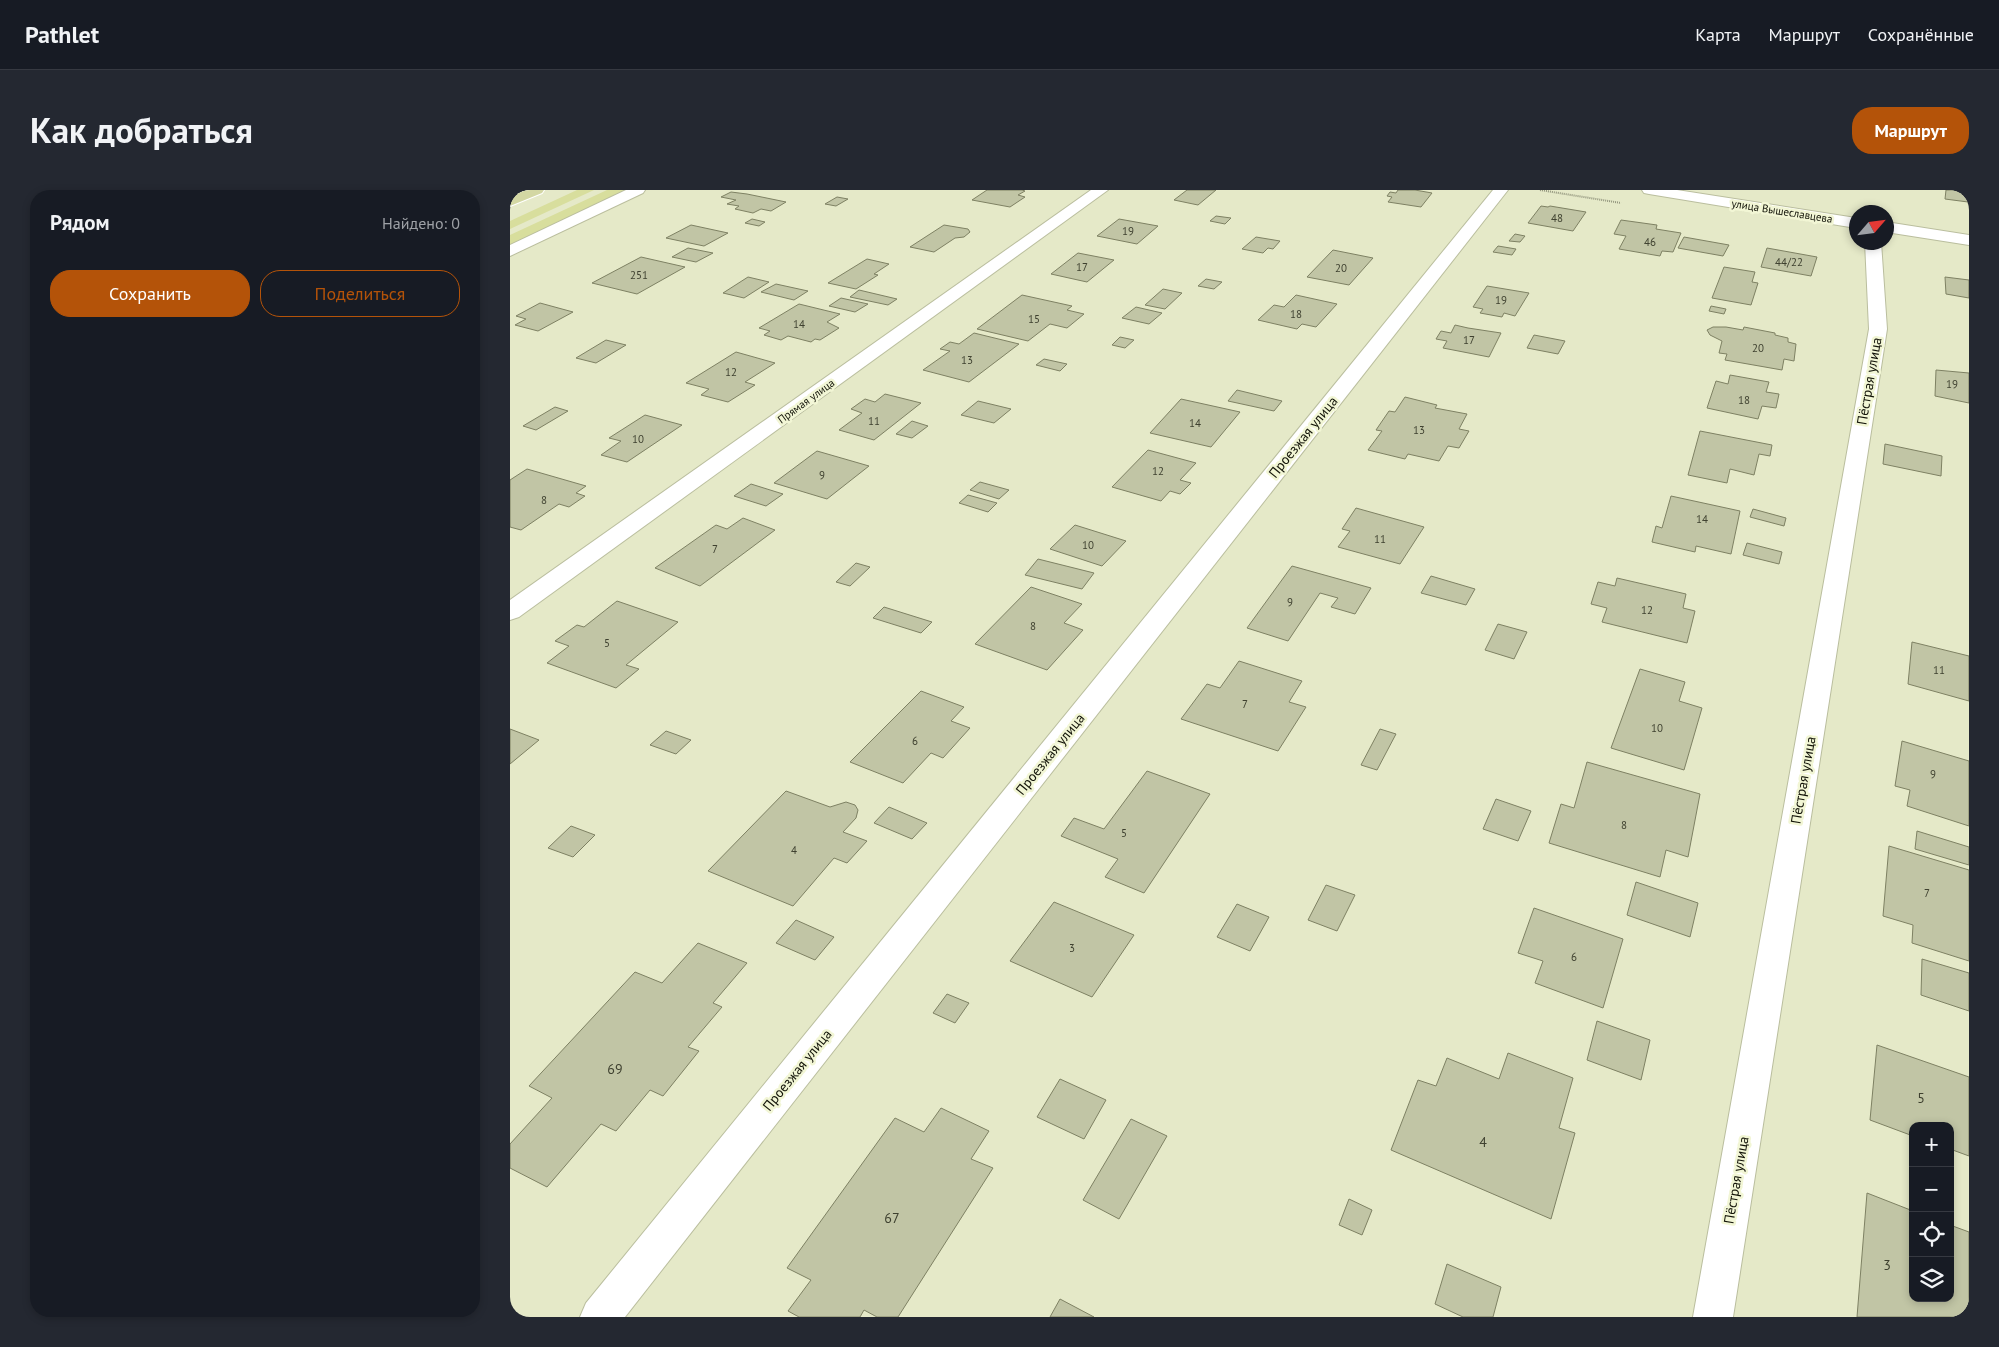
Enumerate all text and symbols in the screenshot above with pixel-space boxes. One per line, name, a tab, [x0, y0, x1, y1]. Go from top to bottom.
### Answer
text: Pathlet	[25, 19, 99, 50]
text: Карта	[1695, 23, 1741, 46]
text: Маршрут	[1769, 23, 1840, 46]
text: Сохранённые	[1868, 23, 1974, 46]
text: Как добраться	[30, 107, 253, 153]
button: Маршрут	[1852, 107, 1969, 154]
street label: улица Вышеславцева	[1730, 196, 1834, 226]
north arrow	[1849, 205, 1894, 250]
text: Рядом	[50, 209, 109, 236]
house number: 48	[1551, 211, 1563, 225]
text: Найдено: 0	[382, 213, 460, 233]
house number: 19	[1122, 224, 1134, 238]
house number: 46	[1644, 235, 1656, 249]
house number: 44/22	[1775, 255, 1803, 269]
house number: 17	[1076, 260, 1088, 274]
house number: 20	[1335, 261, 1347, 275]
house number: 251	[630, 268, 648, 282]
button: Сохранить	[50, 270, 250, 317]
button: Поделиться	[260, 270, 460, 317]
house number: 19	[1495, 293, 1507, 307]
house number: 18	[1290, 307, 1302, 321]
house number: 15	[1028, 312, 1040, 326]
house number: 14	[793, 317, 805, 331]
house number: 17	[1463, 333, 1475, 347]
street label: Пёстрая улица	[1852, 336, 1886, 426]
house number: 20	[1752, 341, 1764, 355]
house number: 13	[961, 353, 973, 367]
house number: 12	[725, 365, 737, 379]
street label: Прямая улица	[775, 376, 837, 426]
house number: 19	[1946, 377, 1958, 391]
street label: Проезжая улица	[1265, 393, 1341, 481]
house number: 18	[1738, 393, 1750, 407]
house number: 11	[868, 414, 880, 428]
house number: 14	[1189, 416, 1201, 430]
house number: 13	[1413, 423, 1425, 437]
house number: 10	[632, 432, 644, 446]
house number: 12	[1152, 464, 1164, 478]
house number: 9	[819, 468, 825, 482]
house number: 8	[541, 493, 547, 507]
house number: 14	[1696, 512, 1708, 526]
house number: 11	[1374, 532, 1386, 546]
house number: 10	[1082, 538, 1094, 552]
house number: 7	[712, 542, 718, 556]
house number: 9	[1287, 595, 1293, 609]
house number: 12	[1641, 603, 1653, 617]
house number: 8	[1030, 619, 1036, 633]
house number: 5	[604, 636, 610, 650]
house number: 11	[1933, 663, 1945, 677]
house number: 7	[1242, 697, 1248, 711]
street label: Проезжая улица	[1012, 710, 1088, 798]
house number: 10	[1651, 721, 1663, 735]
house number: 6	[912, 734, 918, 748]
street label: Пёстрая улица	[1786, 735, 1820, 825]
house number: 9	[1930, 767, 1936, 781]
house number: 8	[1621, 818, 1627, 832]
house number: 5	[1121, 826, 1127, 840]
house number: 4	[791, 843, 797, 857]
house number: 7	[1924, 886, 1930, 900]
house number: 3	[1069, 941, 1075, 955]
house number: 6	[1571, 950, 1577, 964]
street label: Проезжая улица	[759, 1026, 835, 1114]
house number: 69	[607, 1060, 623, 1078]
house number: 5	[1917, 1089, 1925, 1107]
map controls	[1909, 1122, 1954, 1302]
button: +	[1909, 1122, 1954, 1167]
house number: 4	[1479, 1133, 1487, 1151]
street label: Пёстрая улица	[1719, 1135, 1753, 1225]
button: −	[1909, 1167, 1954, 1212]
house number: 67	[884, 1209, 900, 1227]
button: locate	[1909, 1212, 1954, 1257]
house number: 3	[1883, 1256, 1891, 1274]
button: layers	[1909, 1257, 1954, 1302]

